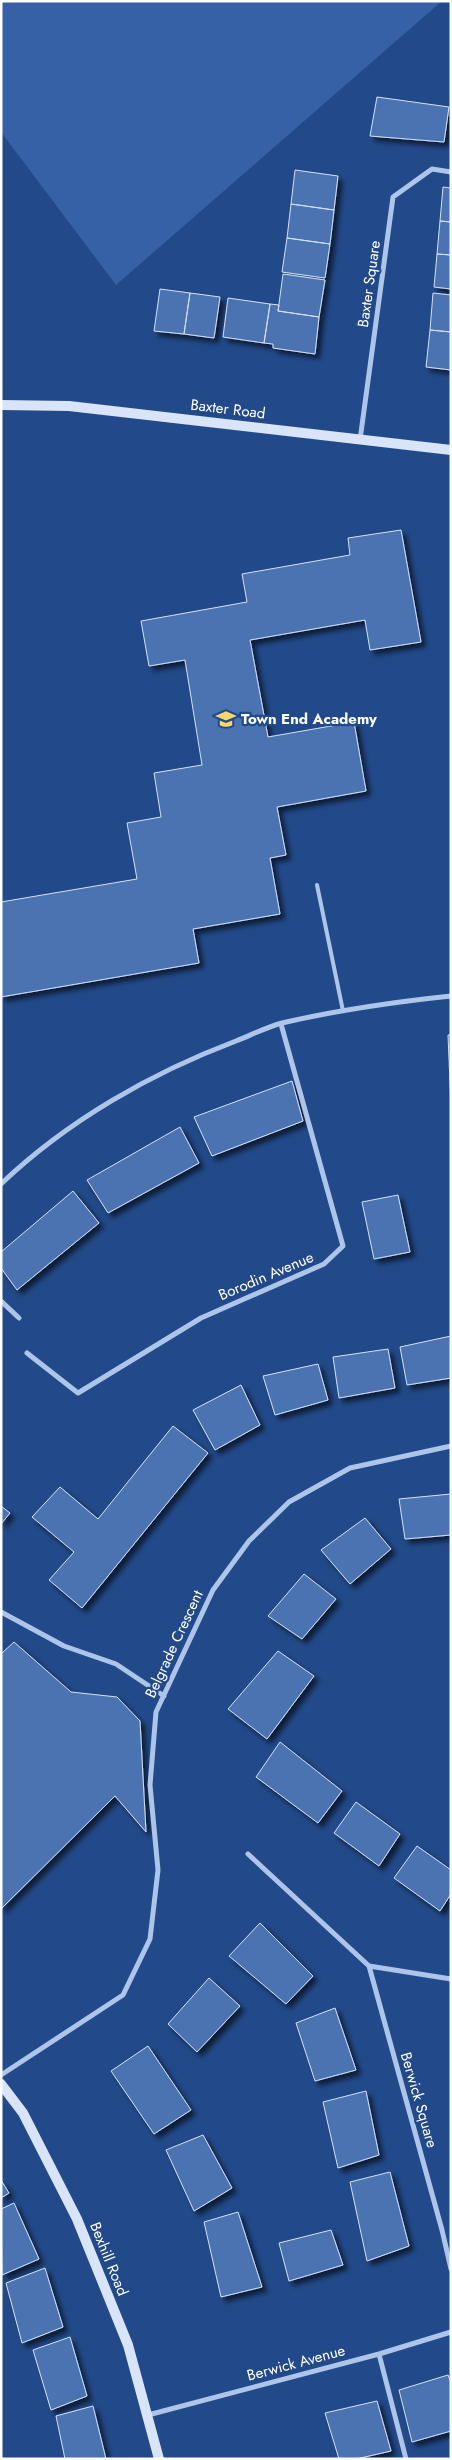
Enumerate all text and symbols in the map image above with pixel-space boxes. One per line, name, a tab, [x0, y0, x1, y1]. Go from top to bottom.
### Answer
street label: Baxter Square	[352, 239, 386, 329]
street label: Baxter Road	[189, 393, 267, 425]
school or university icon: Town End Academy	[215, 708, 237, 730]
place label: Town End Academy	[241, 708, 377, 730]
street label: Borodin Avenue	[215, 1246, 317, 1306]
street label: Belgrade Crescent	[139, 1586, 209, 1701]
street label: Berwick Square	[395, 2050, 443, 2151]
street label: Bexhill Road	[84, 2219, 134, 2299]
street label: Berwick Avenue	[244, 2339, 348, 2387]

